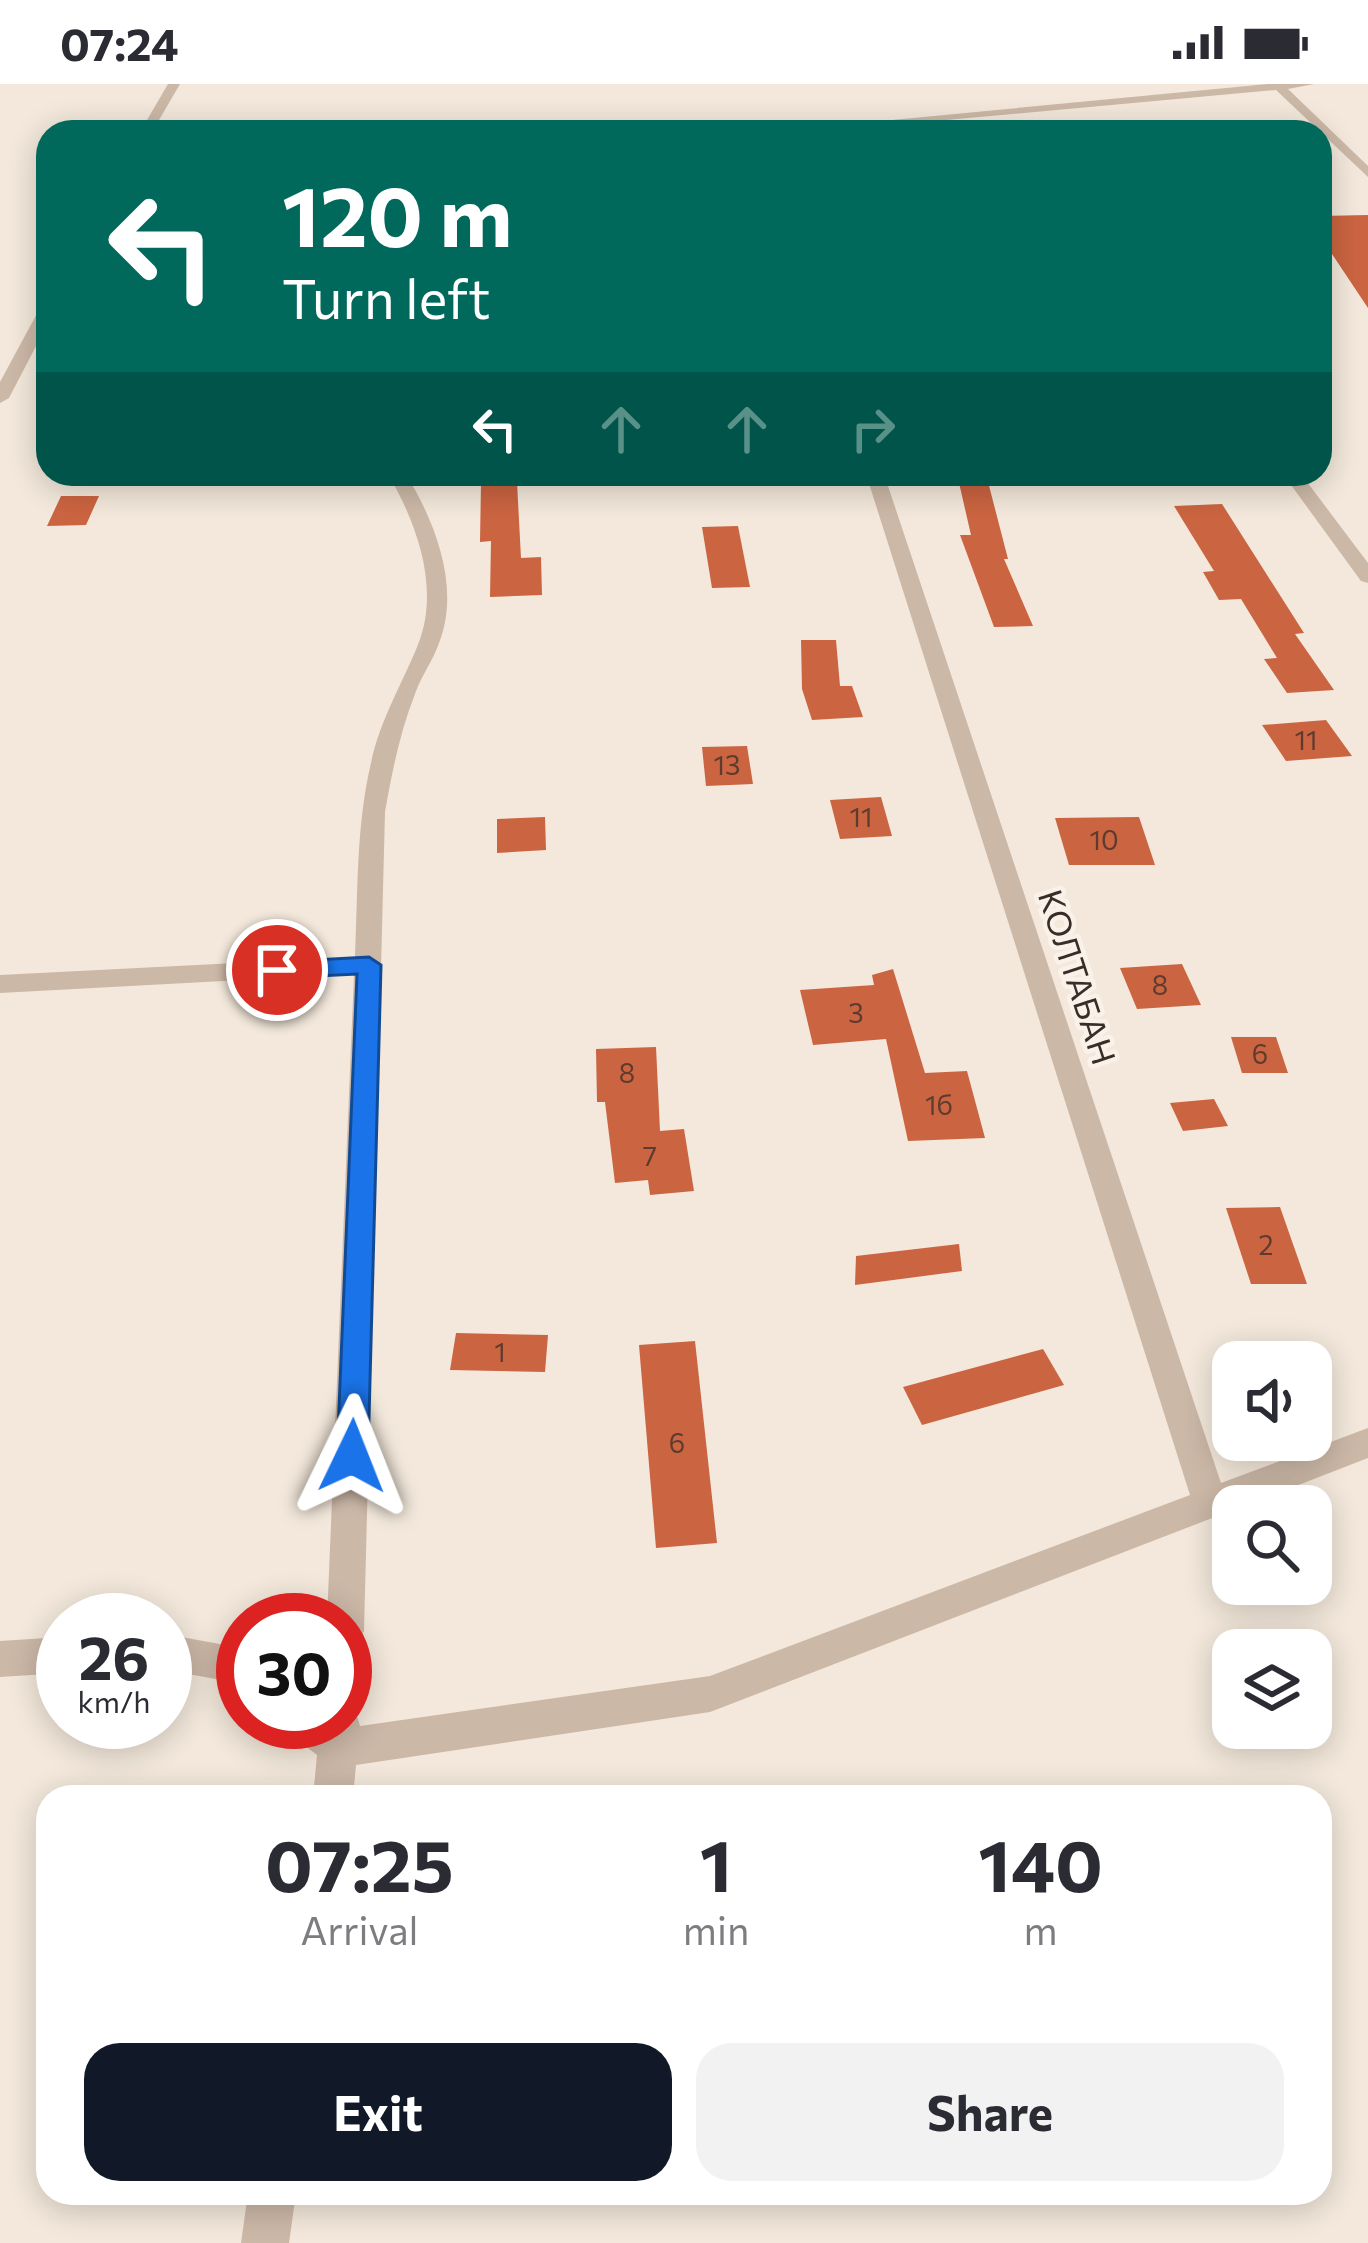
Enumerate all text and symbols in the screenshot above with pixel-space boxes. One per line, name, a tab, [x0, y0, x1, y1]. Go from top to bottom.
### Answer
text: 07:24	[60, 15, 179, 70]
text: 120 m	[282, 162, 512, 264]
icon: left	[84, 168, 240, 324]
text: Turn left	[282, 264, 490, 330]
icon: left	[462, 396, 528, 462]
icon: ahead	[588, 396, 654, 462]
icon: ahead	[714, 396, 780, 462]
icon: right	[840, 396, 906, 462]
house number: 11	[1294, 723, 1318, 756]
house number: 13	[714, 748, 740, 781]
house number: 11	[849, 800, 873, 833]
house number: 10	[1089, 823, 1119, 856]
street label: КОЛТАБАН	[1031, 884, 1126, 1069]
pin	[226, 919, 328, 1021]
icon: arrive	[244, 937, 310, 1003]
house number: 8	[1152, 968, 1168, 1001]
house number: 3	[848, 996, 864, 1029]
house number: 6	[1252, 1037, 1268, 1070]
house number: 8	[619, 1056, 635, 1089]
house number: 1б	[925, 1088, 953, 1121]
house number: 7	[643, 1139, 657, 1172]
house number: 2	[1259, 1228, 1273, 1261]
house number: 1	[494, 1335, 506, 1368]
map controls	[1212, 1341, 1332, 1749]
button: sound	[1212, 1341, 1332, 1461]
position arrow	[289, 1393, 415, 1519]
house number: 6	[669, 1426, 685, 1459]
button: search	[1212, 1485, 1332, 1605]
speed limit sign: 30	[216, 1593, 372, 1749]
text: 26	[79, 1619, 149, 1692]
button: layers	[1212, 1629, 1332, 1749]
text: km/h	[78, 1682, 150, 1719]
text: 07:25	[265, 1819, 454, 1907]
text: 1	[700, 1819, 732, 1907]
text: 140	[978, 1819, 1103, 1907]
text: Arrival	[300, 1905, 418, 1953]
text: min	[683, 1905, 749, 1953]
text: m	[1024, 1905, 1058, 1953]
button: Exit	[84, 2043, 672, 2181]
button: Share	[696, 2043, 1284, 2181]

